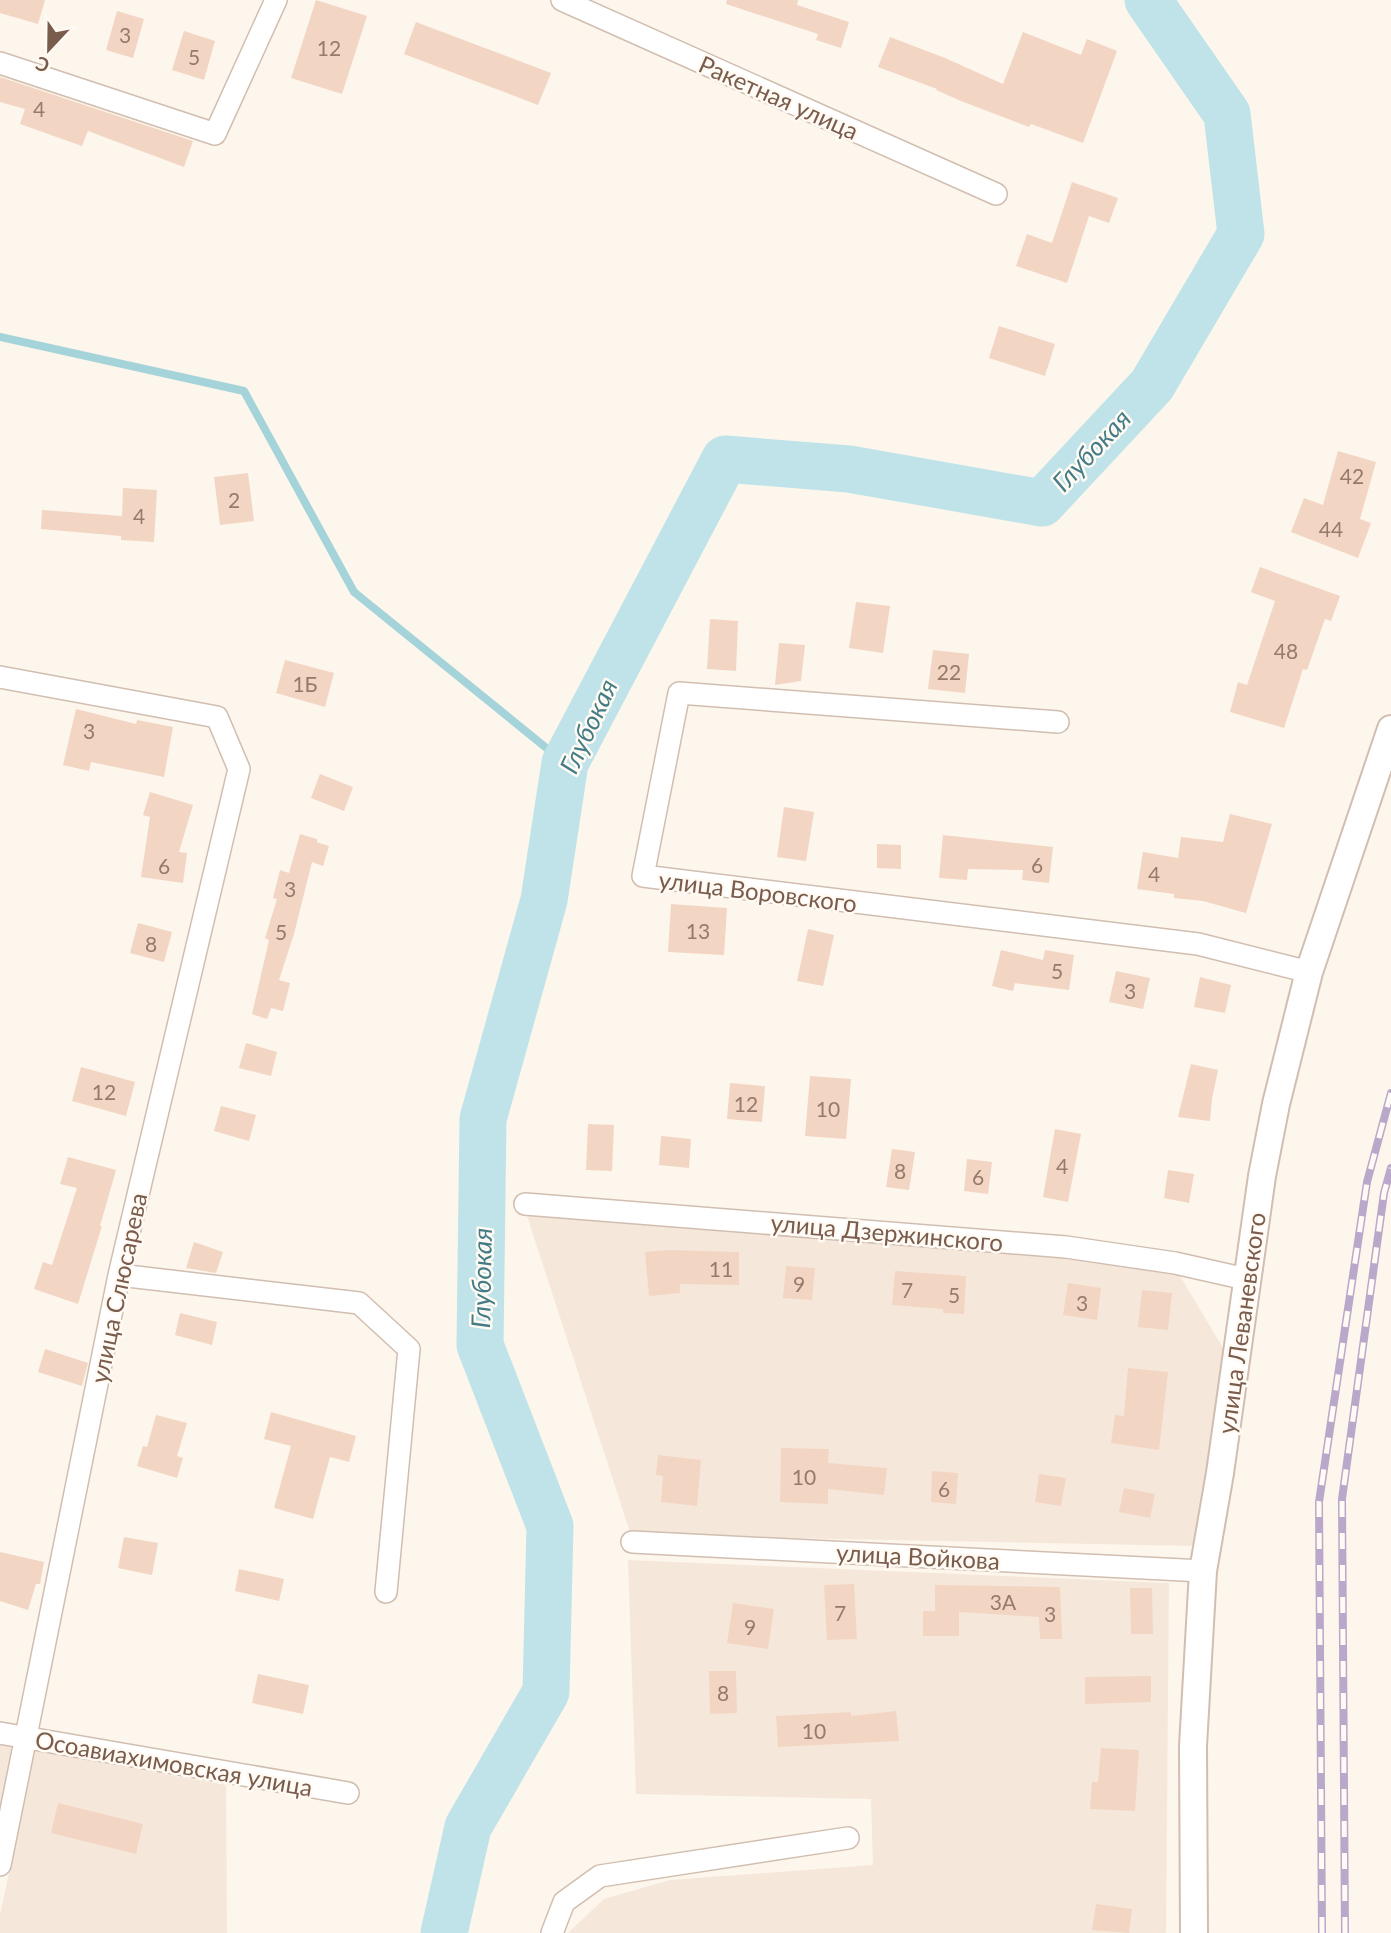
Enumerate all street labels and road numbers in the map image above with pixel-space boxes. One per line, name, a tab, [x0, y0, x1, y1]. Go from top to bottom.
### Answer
street label: Ракетная улица	[695, 49, 863, 145]
street label: улица Воровского	[657, 864, 859, 918]
street label: улица Слюсарева	[84, 1190, 152, 1386]
street label: улица Дзержинского	[770, 1207, 1004, 1257]
street label: улица Леваневского	[1211, 1210, 1271, 1436]
street label: улица Войкова	[835, 1537, 1001, 1575]
street label: Осоавиахимовская улица	[33, 1724, 315, 1802]

